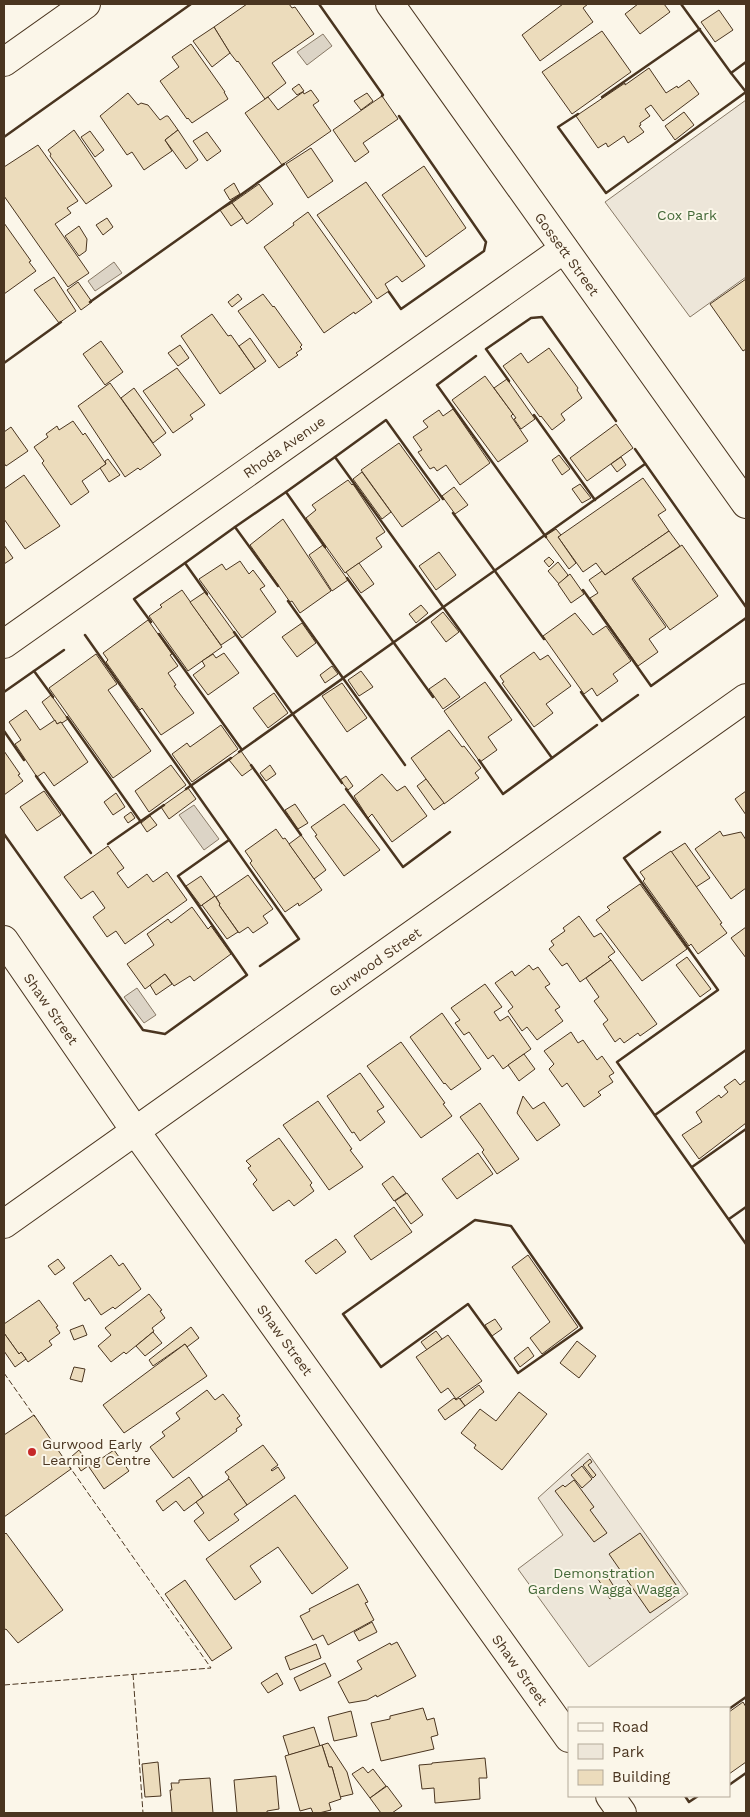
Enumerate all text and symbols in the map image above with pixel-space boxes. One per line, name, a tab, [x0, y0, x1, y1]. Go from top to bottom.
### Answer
park label: Cox Park	[657, 207, 717, 223]
street label: Gossett Street	[531, 209, 603, 299]
street label: Rhoda Avenue	[240, 413, 328, 481]
street label: Gurwood Street	[326, 924, 424, 1000]
street label: Shaw Street	[20, 970, 82, 1048]
street label: Shaw Street	[254, 1301, 316, 1379]
place label: Gurwood Early Learning Centre	[42, 1436, 151, 1468]
marker: Gurwood Early Learning Centre	[26, 1446, 38, 1458]
park label: Demonstration Gardens Wagga Wagga	[528, 1565, 680, 1597]
street label: Shaw Street	[489, 1631, 551, 1709]
legend	[568, 1707, 730, 1797]
text: Road	[612, 1718, 649, 1736]
text: Park	[612, 1743, 645, 1761]
text: Building	[612, 1768, 670, 1786]

